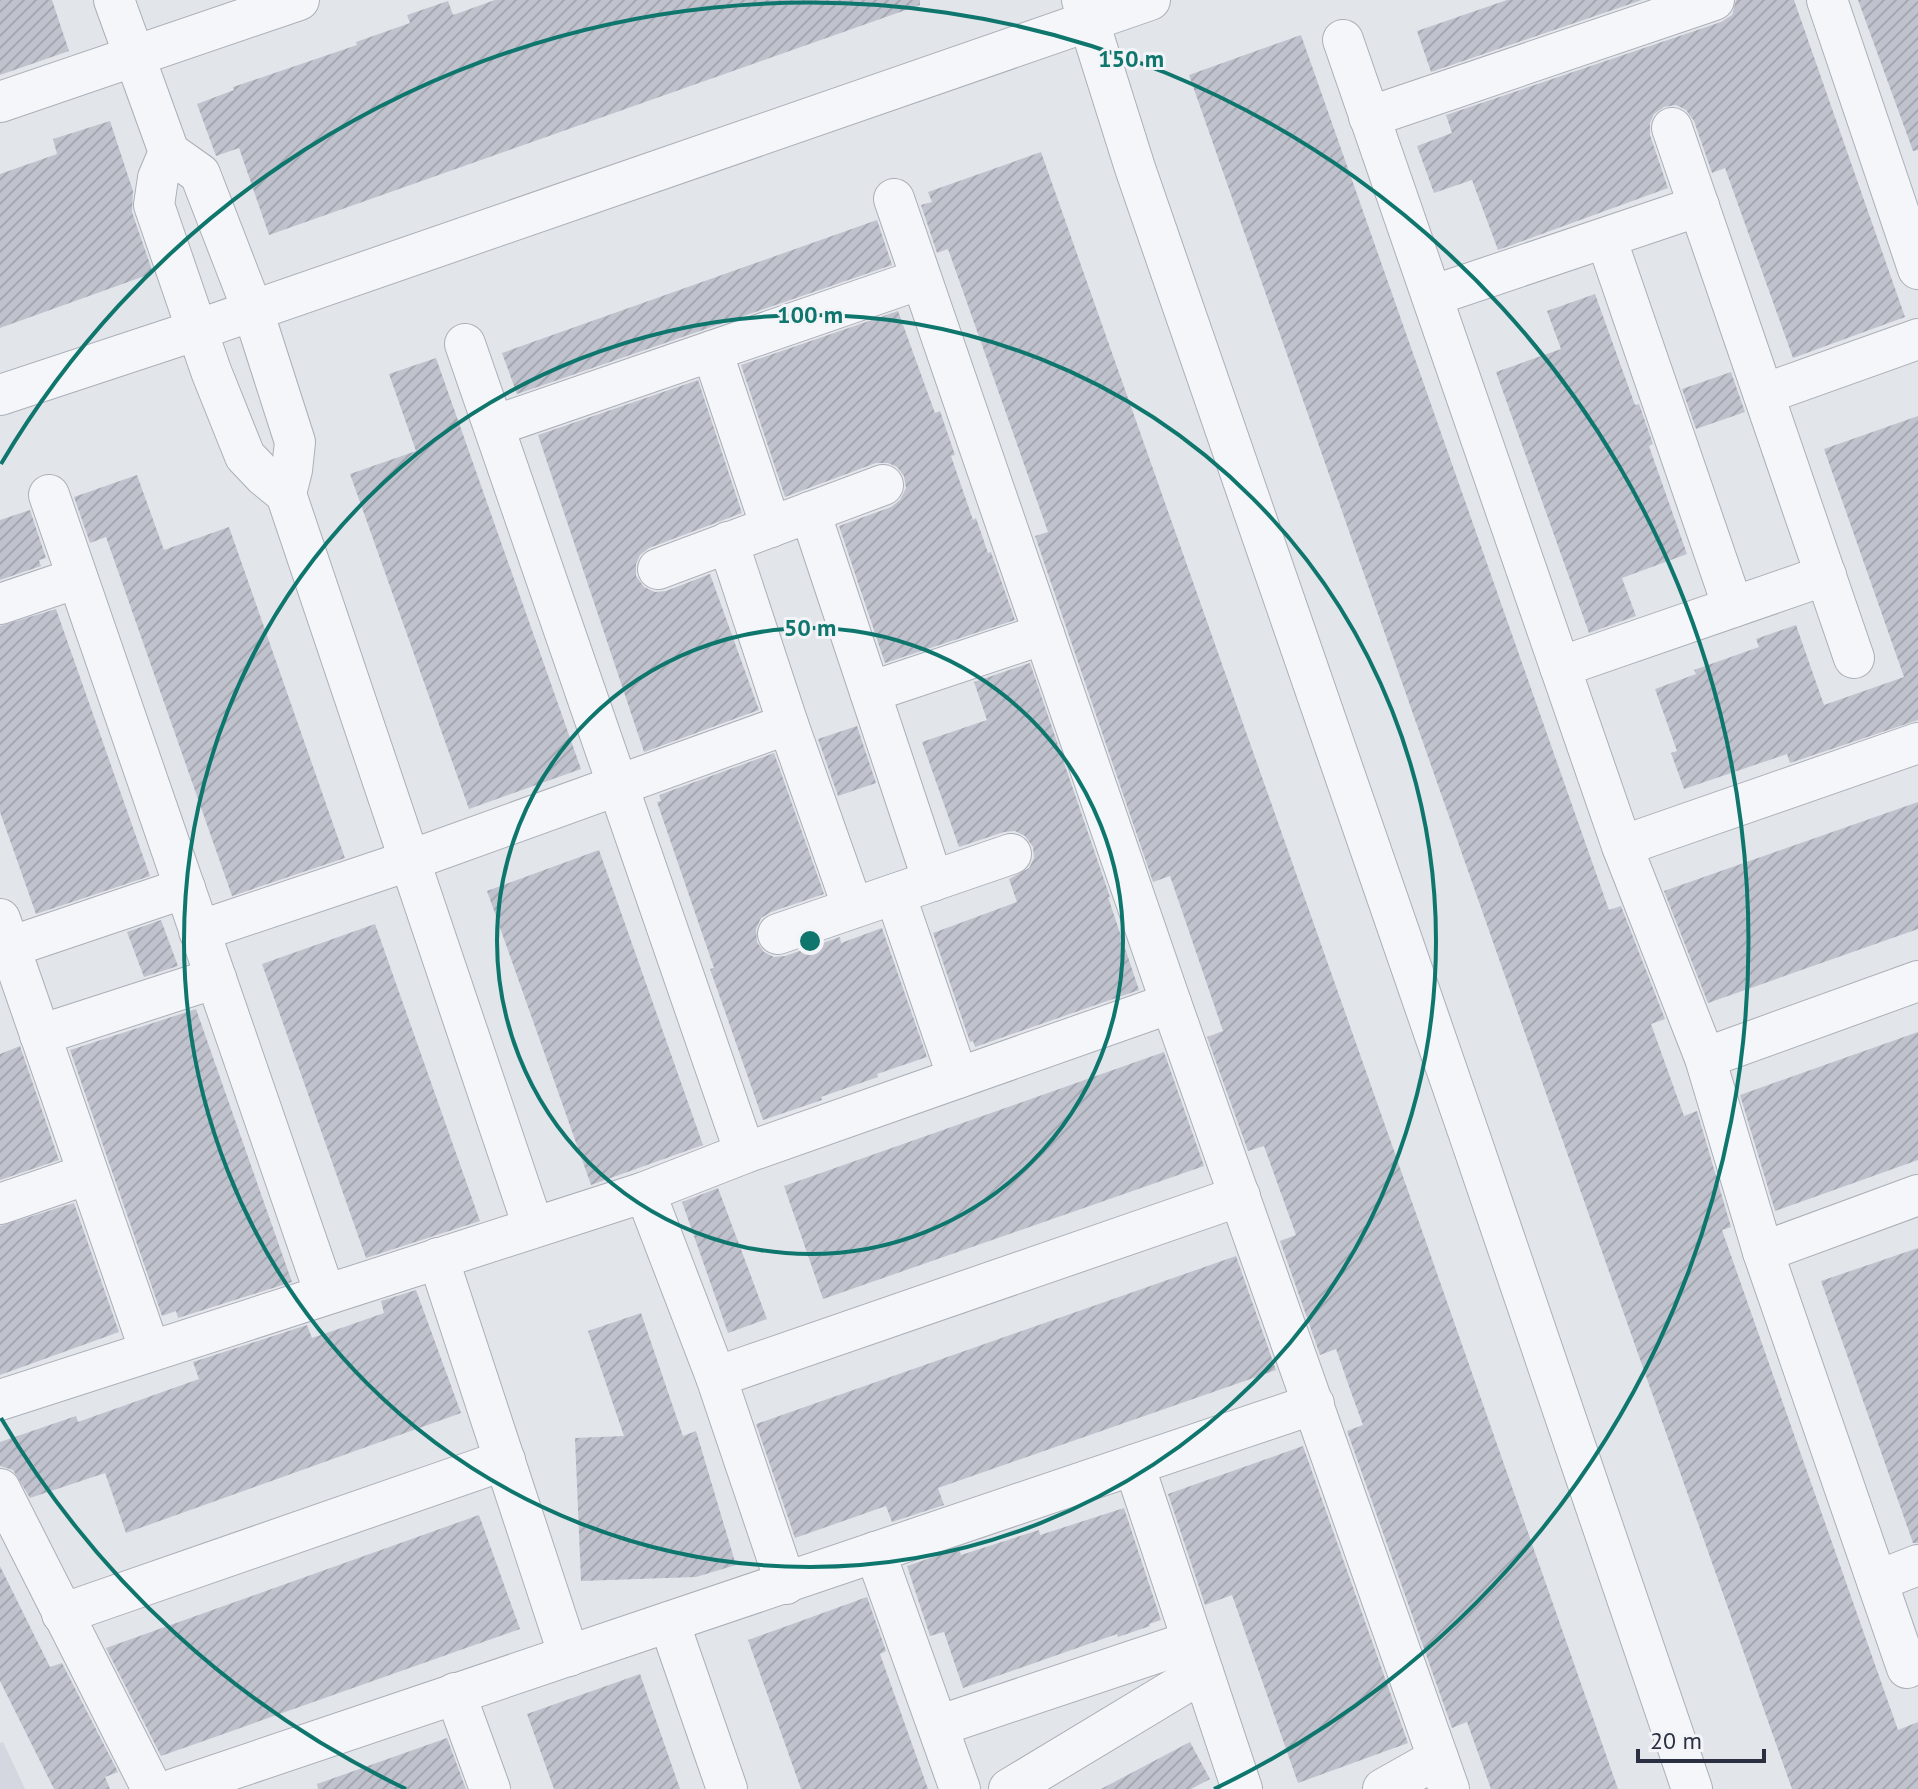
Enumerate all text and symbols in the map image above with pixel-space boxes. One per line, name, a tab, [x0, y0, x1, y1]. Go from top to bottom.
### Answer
text: 150 m	[1098, 43, 1164, 74]
text: 100 m	[777, 299, 843, 330]
text: 50 m	[784, 612, 836, 643]
centre of rings	[796, 927, 824, 955]
scale bar	[1638, 1713, 1764, 1763]
text: 20 m	[1650, 1725, 1702, 1756]

